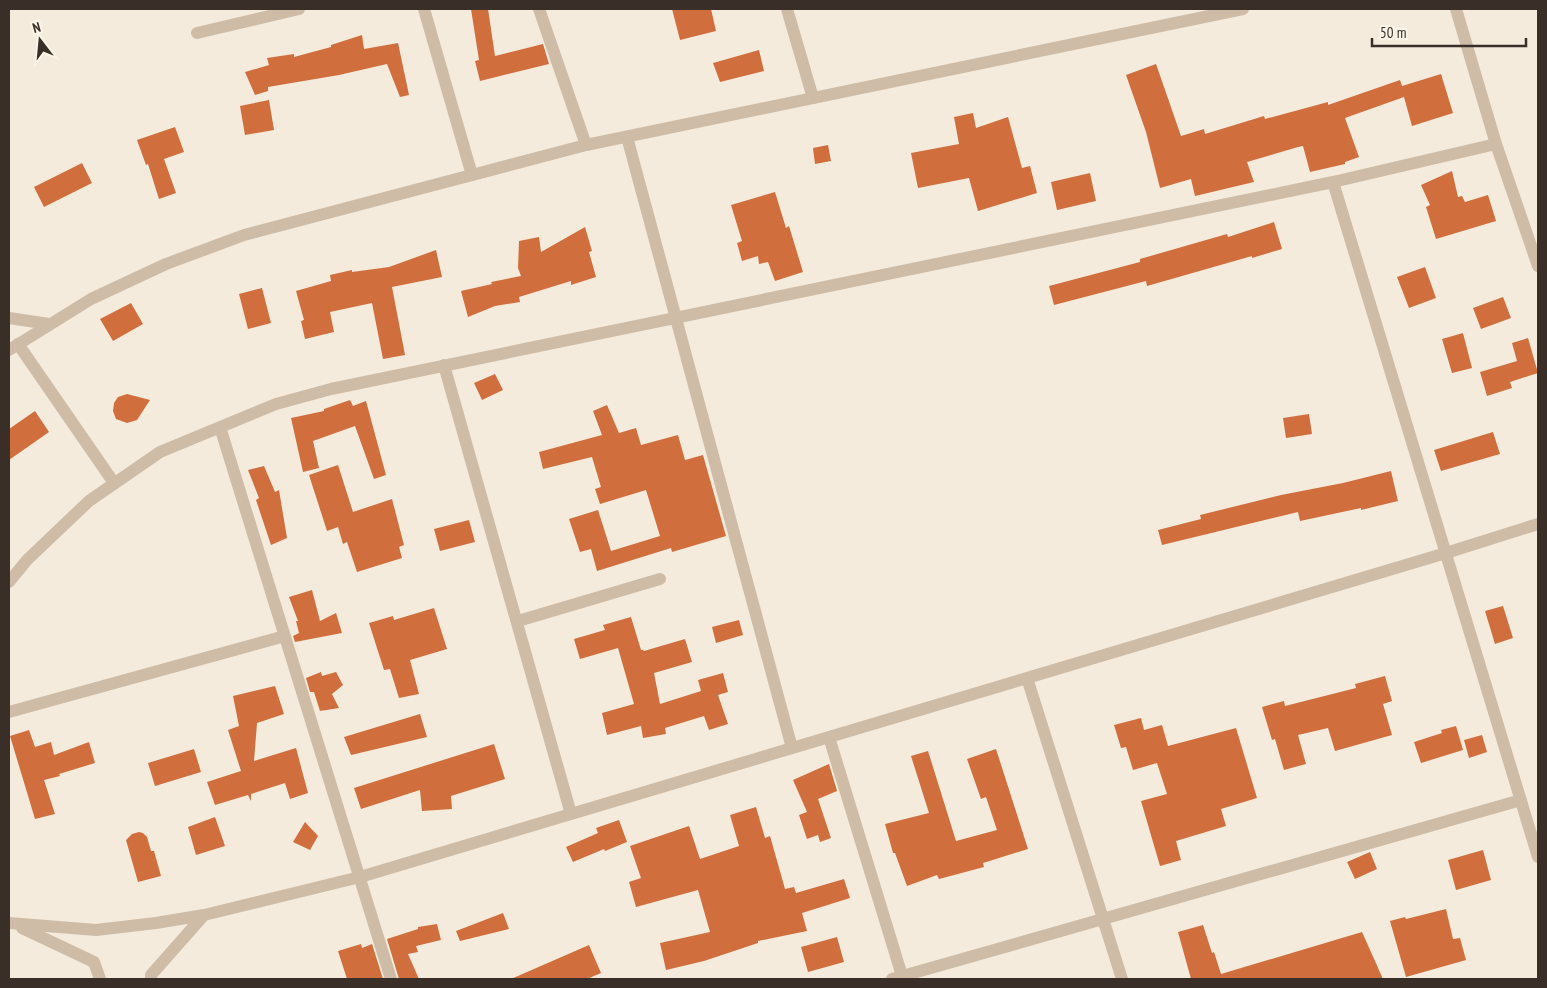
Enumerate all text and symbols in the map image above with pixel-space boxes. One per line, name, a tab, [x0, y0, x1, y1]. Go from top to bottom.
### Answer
north arrow	[15, 15, 65, 65]
scale bar	[1372, 15, 1526, 47]
text: N	[30, 18, 43, 37]
text: 50 m	[1380, 23, 1406, 42]

